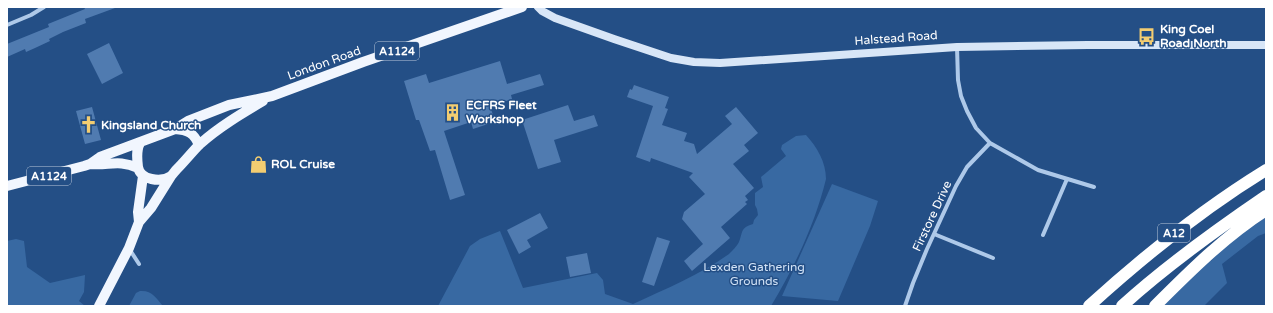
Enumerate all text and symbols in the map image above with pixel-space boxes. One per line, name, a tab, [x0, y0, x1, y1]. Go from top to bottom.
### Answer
place label: King Coel Road North	[1160, 22, 1227, 50]
bus stop icon: King Coel Road North	[1137, 26, 1157, 46]
street label: Halstead Road	[854, 28, 938, 48]
road number: A1124	[375, 42, 419, 60]
street label: London Road	[285, 43, 363, 83]
place label: ECFRS Fleet Workshop	[466, 98, 537, 127]
building icon: ECFRS Fleet Workshop	[443, 102, 463, 122]
church icon: Kingsland Church	[78, 115, 98, 135]
place label: Kingsland Church	[101, 118, 201, 133]
shop icon: ROL Cruise	[248, 154, 268, 174]
place label: ROL Cruise	[271, 157, 335, 171]
road number: A1124	[27, 167, 71, 185]
street label: Firstore Drive	[910, 178, 955, 253]
road number: A12	[1158, 224, 1190, 242]
park label: Lexden Gathering Grounds	[703, 260, 805, 288]

